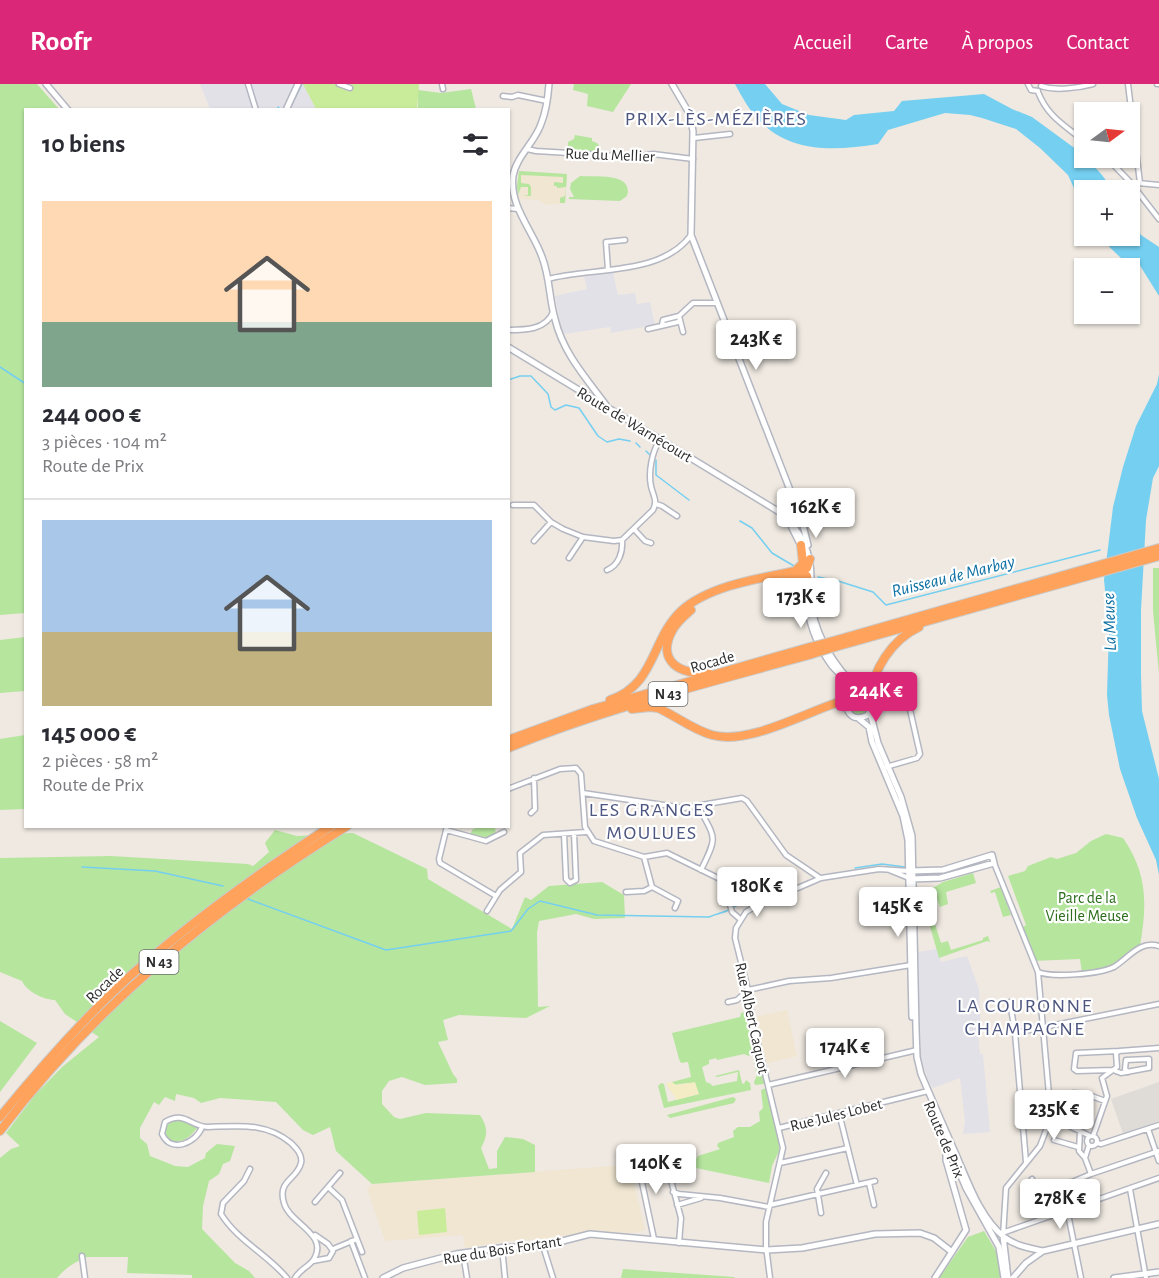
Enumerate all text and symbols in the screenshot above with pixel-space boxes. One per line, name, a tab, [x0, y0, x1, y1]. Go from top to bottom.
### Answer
text: Roofr	[30, 28, 92, 56]
text: Accueil	[794, 32, 852, 53]
text: Carte	[885, 32, 928, 53]
text: À propos	[961, 32, 1033, 53]
text: Contact	[1066, 32, 1129, 53]
north arrow	[1074, 102, 1140, 168]
map controls	[1074, 102, 1140, 324]
district label: PRIX-LÈS-MÉZIÈRES	[625, 108, 807, 129]
icon: filters	[459, 128, 492, 161]
text: 10 biens	[42, 131, 125, 157]
street label: Rue du Mellier	[565, 145, 656, 165]
button: +	[1074, 180, 1140, 246]
icon: home	[213, 240, 321, 348]
button: −	[1074, 258, 1140, 324]
pin: 243K €	[707, 320, 805, 371]
text: 243K €	[730, 329, 782, 349]
street label: Route de Warnécourt	[574, 384, 695, 466]
text: 244 000 €	[42, 401, 141, 427]
text: 3 pièces · 104 m²	[42, 432, 167, 452]
text: Route de Prix	[42, 456, 144, 476]
pin: 162K €	[767, 488, 865, 539]
text: 162K €	[791, 497, 841, 517]
water label: Ruisseau de Marbay	[890, 553, 1017, 601]
icon: home	[213, 559, 321, 667]
pin: 173K €	[752, 578, 850, 629]
text: 173K €	[777, 587, 825, 607]
water label: La Meuse	[1100, 592, 1120, 652]
street label: Rocade	[688, 648, 736, 676]
pin: 244K €	[827, 672, 925, 723]
text: 244K €	[849, 681, 903, 701]
road number: N 43	[648, 682, 688, 706]
text: 145 000 €	[42, 720, 136, 746]
text: 2 pièces · 58 m²	[42, 751, 158, 771]
text: Route de Prix	[42, 775, 144, 795]
district label: LES GRANGES MOULUES	[589, 800, 715, 843]
pin: 180K €	[708, 867, 806, 918]
text: 180K €	[731, 876, 783, 896]
pin: 145K €	[849, 887, 947, 938]
park label: Parc de la Vieille Meuse	[1045, 890, 1129, 924]
text: 145K €	[873, 896, 923, 916]
road number: N 43	[140, 950, 178, 974]
street label: Rue Albert Caquot	[732, 961, 772, 1075]
street label: Rocade	[83, 963, 127, 1006]
district label: LA COURONNE CHAMPAGNE	[957, 996, 1093, 1039]
pin: 174K €	[796, 1028, 894, 1079]
text: 174K €	[820, 1037, 870, 1057]
pin: 235K €	[1005, 1090, 1103, 1141]
street label: Rue Jules Lobet	[788, 1096, 884, 1134]
street label: Route de Prix	[921, 1099, 967, 1180]
text: 235K €	[1029, 1099, 1079, 1119]
pin: 140K €	[607, 1144, 705, 1195]
text: 140K €	[630, 1153, 682, 1173]
pin: 278K €	[1011, 1179, 1109, 1230]
text: 278K €	[1034, 1188, 1086, 1208]
street label: Rue du Bois Fortant	[442, 1233, 562, 1267]

